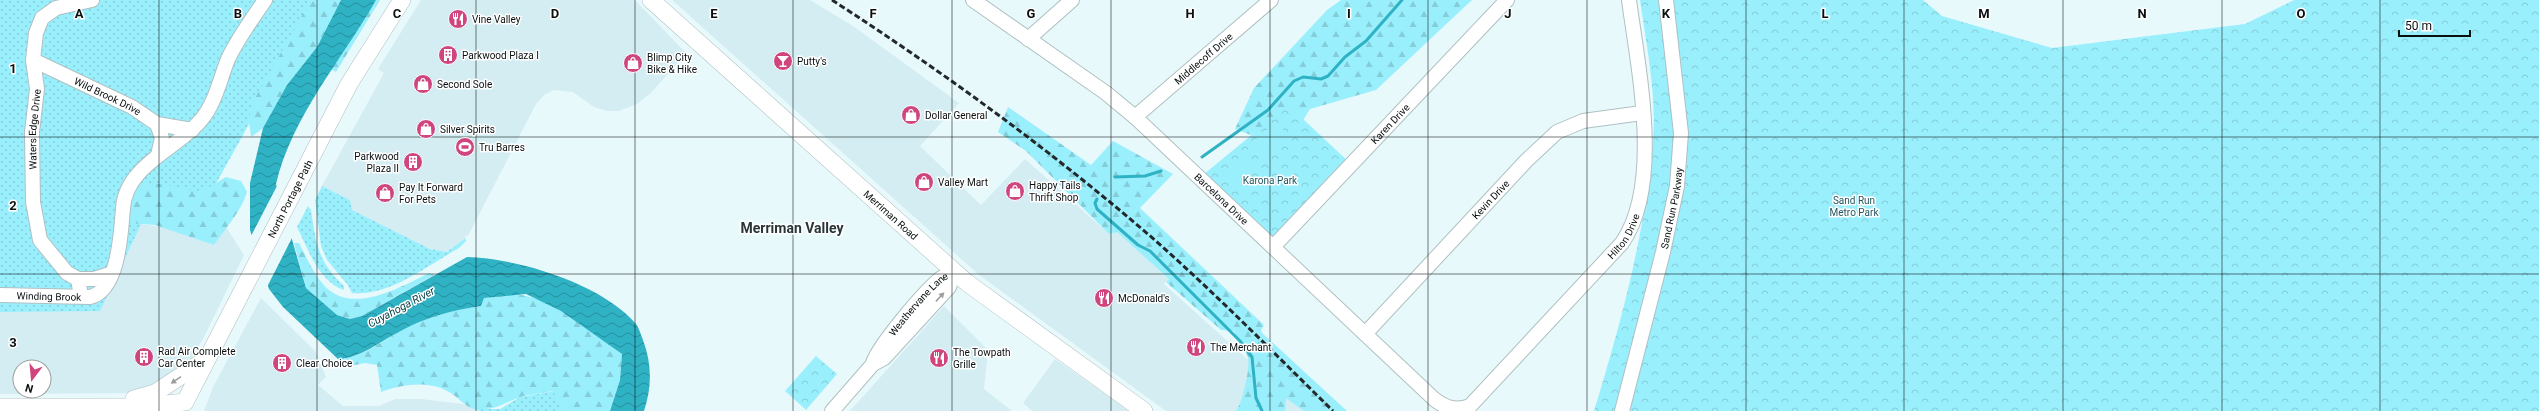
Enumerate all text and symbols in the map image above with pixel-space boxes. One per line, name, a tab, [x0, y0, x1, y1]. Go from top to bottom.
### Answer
text: A	[75, 6, 84, 21]
text: B	[234, 6, 242, 21]
text: C	[393, 6, 402, 21]
text: D	[551, 6, 559, 21]
text: E	[710, 6, 718, 21]
text: F	[869, 6, 877, 21]
text: G	[1027, 6, 1036, 21]
text: H	[1185, 6, 1195, 21]
text: I	[1347, 6, 1351, 21]
text: J	[1504, 6, 1512, 21]
text: K	[1662, 6, 1671, 21]
text: L	[1821, 6, 1829, 21]
text: M	[1978, 6, 1990, 21]
text: N	[2137, 6, 2147, 21]
text: O	[2297, 6, 2306, 21]
restaurant icon: Vine Valley	[447, 8, 469, 30]
scale bar	[2399, 12, 2470, 38]
place label: Vine Valley	[472, 14, 521, 25]
text: 50 m	[2405, 19, 2432, 33]
street label: Middlecoff Drive	[1172, 31, 1235, 87]
building icon: Parkwood Plaza I	[437, 44, 459, 66]
place label: Parkwood Plaza I	[462, 50, 539, 61]
bar icon: Putty's	[772, 50, 794, 72]
shop icon: Blimp City Bike & Hike	[622, 52, 644, 74]
place label: Blimp City Bike & Hike	[647, 52, 697, 75]
place label: Putty's	[797, 56, 827, 67]
text: 1	[9, 61, 17, 76]
shop icon: Second Sole	[412, 73, 434, 95]
street label: Wild Brook Drive	[72, 75, 143, 117]
place label: Second Sole	[437, 79, 492, 90]
street label: Waters Edge Drive	[27, 88, 43, 170]
street label: Karen Drive	[1369, 102, 1412, 146]
shop icon: Dollar General	[900, 104, 922, 126]
place label: Dollar General	[925, 110, 987, 121]
shop icon: Silver Spirits	[415, 118, 437, 140]
place label: Silver Spirits	[440, 124, 495, 135]
sports icon: Tru Barres	[454, 136, 476, 158]
place label: Tru Barres	[479, 142, 525, 153]
place label: Parkwood Plaza II	[354, 151, 399, 174]
building icon: Parkwood Plaza II	[402, 151, 424, 173]
street label: North Portage Path	[266, 158, 315, 240]
street label: Sand Run Parkway	[1659, 167, 1684, 250]
shop icon: Valley Mart	[913, 171, 935, 193]
street label: Barcelona Drive	[1192, 171, 1250, 227]
park label: Karona Park	[1243, 175, 1298, 186]
place label: Valley Mart	[938, 177, 988, 188]
street label: Kevin Drive	[1470, 178, 1511, 221]
shop icon: Happy Tails Thrift Shop	[1004, 180, 1026, 202]
place label: Happy Tails Thrift Shop	[1029, 180, 1081, 203]
shop icon: Pay It Forward For Pets	[374, 182, 396, 204]
place label: Pay It Forward For Pets	[399, 182, 463, 205]
street label: Merriman Road	[861, 188, 920, 242]
park label: Sand Run Metro Park	[1830, 195, 1879, 218]
text: 2	[9, 198, 17, 213]
street label: Hilton Drive	[1605, 212, 1642, 261]
district label: Merriman Valley	[741, 220, 844, 236]
street label: Weathervane Lane	[887, 270, 950, 338]
water label: Cuyahoga River	[366, 284, 437, 330]
restaurant icon: McDonald's	[1093, 287, 1115, 309]
street label: Winding Brook	[17, 290, 82, 303]
one-way arrow	[935, 292, 944, 302]
place label: McDonald's	[1118, 293, 1170, 304]
text: 3	[9, 335, 17, 350]
restaurant icon: The Merchant	[1185, 336, 1207, 358]
place label: The Merchant	[1210, 342, 1272, 353]
building icon: Rad Air Complete Car Center	[133, 346, 155, 368]
place label: Rad Air Complete Car Center	[158, 346, 235, 369]
restaurant icon: The Towpath Grille	[928, 347, 950, 369]
place label: The Towpath Grille	[953, 347, 1011, 370]
building icon: Clear Choice	[271, 352, 293, 374]
place label: Clear Choice	[296, 358, 352, 369]
north arrow	[12, 359, 52, 399]
one-way arrow	[171, 376, 182, 384]
text: N	[24, 381, 35, 395]

